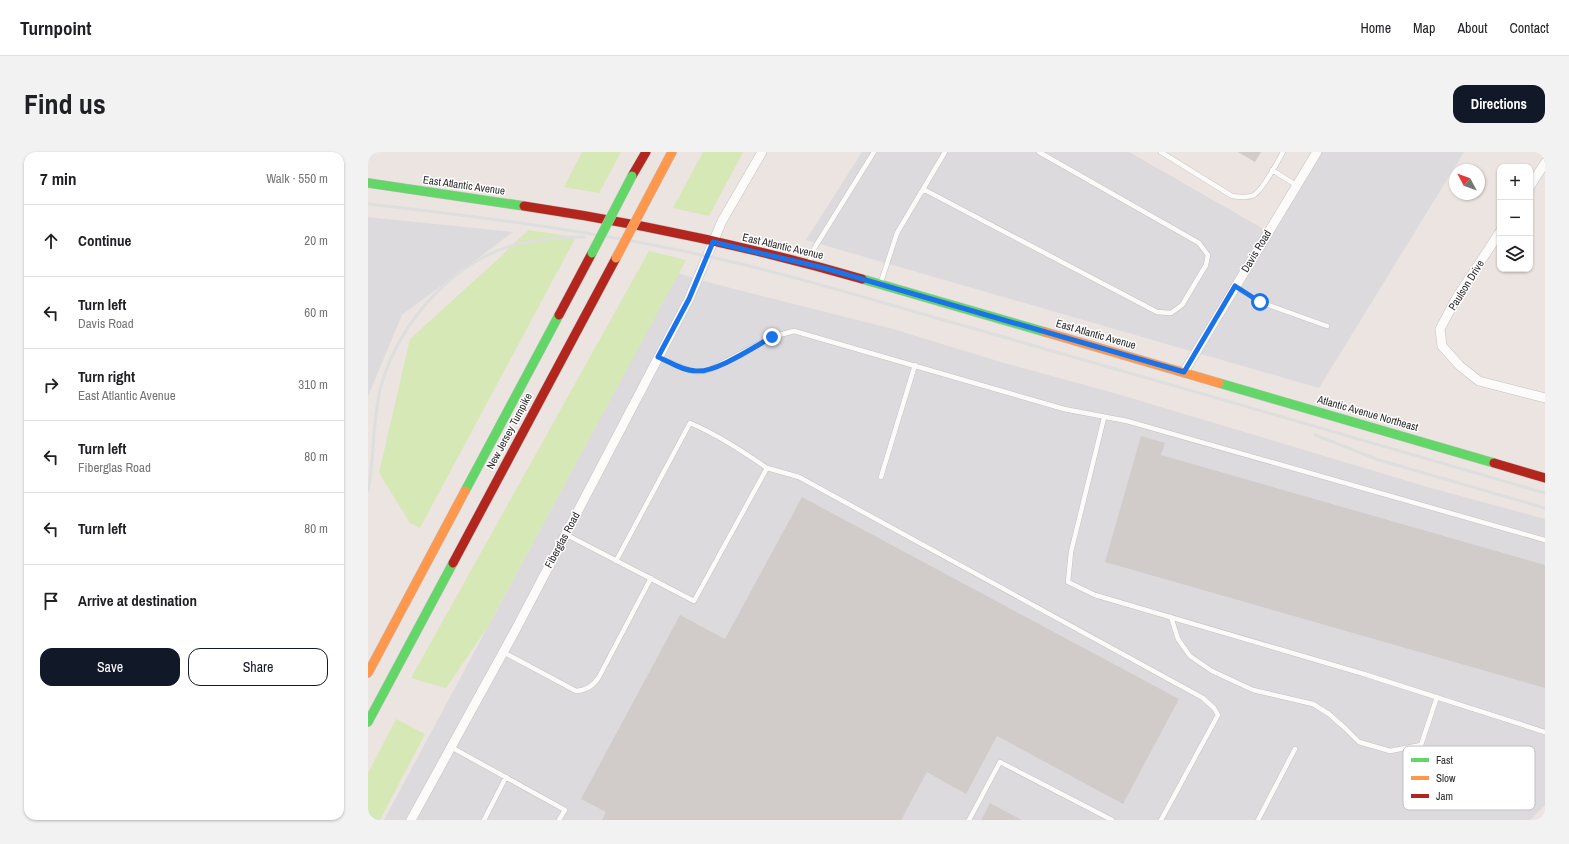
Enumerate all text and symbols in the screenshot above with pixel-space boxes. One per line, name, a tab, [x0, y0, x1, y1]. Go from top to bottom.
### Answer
text: Turnpoint	[20, 15, 92, 41]
text: Home	[1360, 19, 1391, 37]
text: Map	[1413, 19, 1435, 37]
text: About	[1457, 19, 1487, 37]
text: Contact	[1509, 19, 1549, 37]
text: Find us	[24, 85, 106, 123]
button: Directions	[1453, 85, 1545, 123]
north arrow	[1449, 164, 1485, 200]
map controls	[1497, 164, 1533, 272]
button: +	[1497, 164, 1533, 200]
text: 7 min	[40, 167, 76, 190]
text: Walk · 550 m	[266, 170, 328, 187]
street label: East Atlantic Avenue	[422, 172, 506, 198]
button: −	[1497, 200, 1533, 236]
street label: Davis Road	[1238, 227, 1274, 275]
icon: ahead	[40, 230, 62, 252]
text: Continue	[78, 230, 131, 251]
street label: East Atlantic Avenue	[741, 230, 825, 262]
text: 20 m	[304, 232, 328, 249]
button: layers	[1497, 236, 1533, 272]
street label: Paulson Drive	[1445, 257, 1487, 313]
route start	[1251, 293, 1269, 311]
text: Turn left	[78, 294, 126, 315]
icon: left	[40, 302, 62, 324]
text: 60 m	[304, 304, 328, 321]
text: Davis Road	[78, 315, 134, 332]
street label: East Atlantic Avenue	[1054, 316, 1138, 352]
route end	[763, 328, 781, 346]
text: Turn right	[78, 366, 135, 387]
icon: right	[40, 374, 62, 396]
text: 310 m	[298, 376, 328, 393]
text: East Atlantic Avenue	[78, 387, 176, 404]
street label: New Jersey Turnpike	[483, 390, 535, 472]
street label: Atlantic Avenue Northeast	[1315, 392, 1420, 434]
text: Turn left	[78, 438, 126, 459]
icon: left	[40, 446, 62, 468]
text: 80 m	[304, 448, 328, 465]
text: Fiberglas Road	[78, 459, 151, 476]
street label: Fiberglas Road	[541, 509, 583, 571]
icon: left	[40, 518, 62, 540]
text: Turn left	[78, 518, 126, 539]
text: 80 m	[304, 520, 328, 537]
icon: arrive	[40, 590, 62, 612]
text: Arrive at destination	[78, 590, 197, 611]
button: Save	[40, 648, 180, 686]
button: Share	[188, 648, 328, 686]
legend	[1403, 746, 1535, 810]
text: Fast	[1436, 753, 1454, 767]
text: Slow	[1436, 771, 1456, 785]
text: Jam	[1436, 789, 1453, 803]

